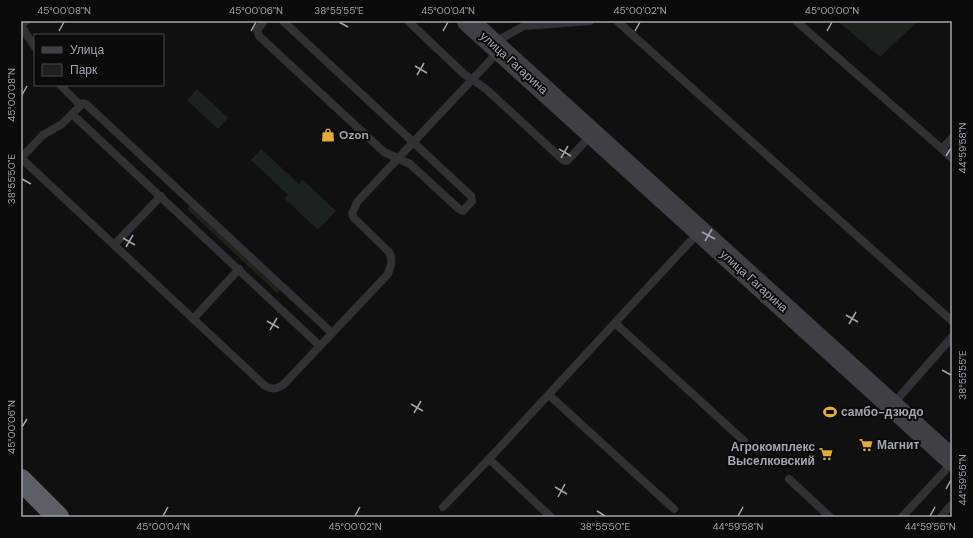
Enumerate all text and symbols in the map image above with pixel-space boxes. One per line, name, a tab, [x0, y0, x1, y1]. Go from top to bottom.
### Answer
text: 45°00'08"N	[37, 4, 91, 17]
text: 45°00'06"N	[229, 4, 283, 17]
text: 38°55'55"E	[314, 4, 364, 17]
text: 45°00'04"N	[421, 4, 475, 17]
text: 45°00'02"N	[613, 4, 667, 17]
text: 45°00'00"N	[805, 4, 859, 17]
street label: улица Гагарина	[477, 28, 552, 98]
legend	[34, 34, 164, 86]
text: Улица	[70, 42, 104, 58]
text: Парк	[70, 62, 98, 78]
text: 45°00'08"N	[5, 68, 18, 122]
text: 44°59'58"N	[956, 122, 969, 173]
shop icon: Ozon	[320, 127, 336, 143]
place label: Ozon	[339, 127, 369, 143]
text: 38°55'50"E	[5, 154, 18, 204]
street label: улица Гагарина	[717, 246, 792, 316]
text: 38°55'55"E	[956, 350, 969, 400]
text: 45°00'06"N	[5, 400, 18, 454]
sports icon: самбо-дзюдо	[822, 404, 838, 420]
place label: самбо-дзюдо	[841, 404, 924, 420]
supermarket icon: Магнит	[858, 437, 874, 453]
place label: Магнит	[877, 437, 919, 453]
place label: Агрокомплекс Выселковский	[727, 439, 815, 469]
supermarket icon: Агрокомплекс Выселковский	[818, 446, 834, 462]
text: 44°59'56"N	[956, 454, 969, 506]
text: 45°00'04"N	[136, 520, 190, 533]
text: 45°00'02"N	[328, 520, 382, 533]
text: 38°55'50"E	[580, 520, 630, 533]
text: 44°59'58"N	[713, 520, 764, 533]
text: 44°59'56"N	[904, 520, 956, 533]

